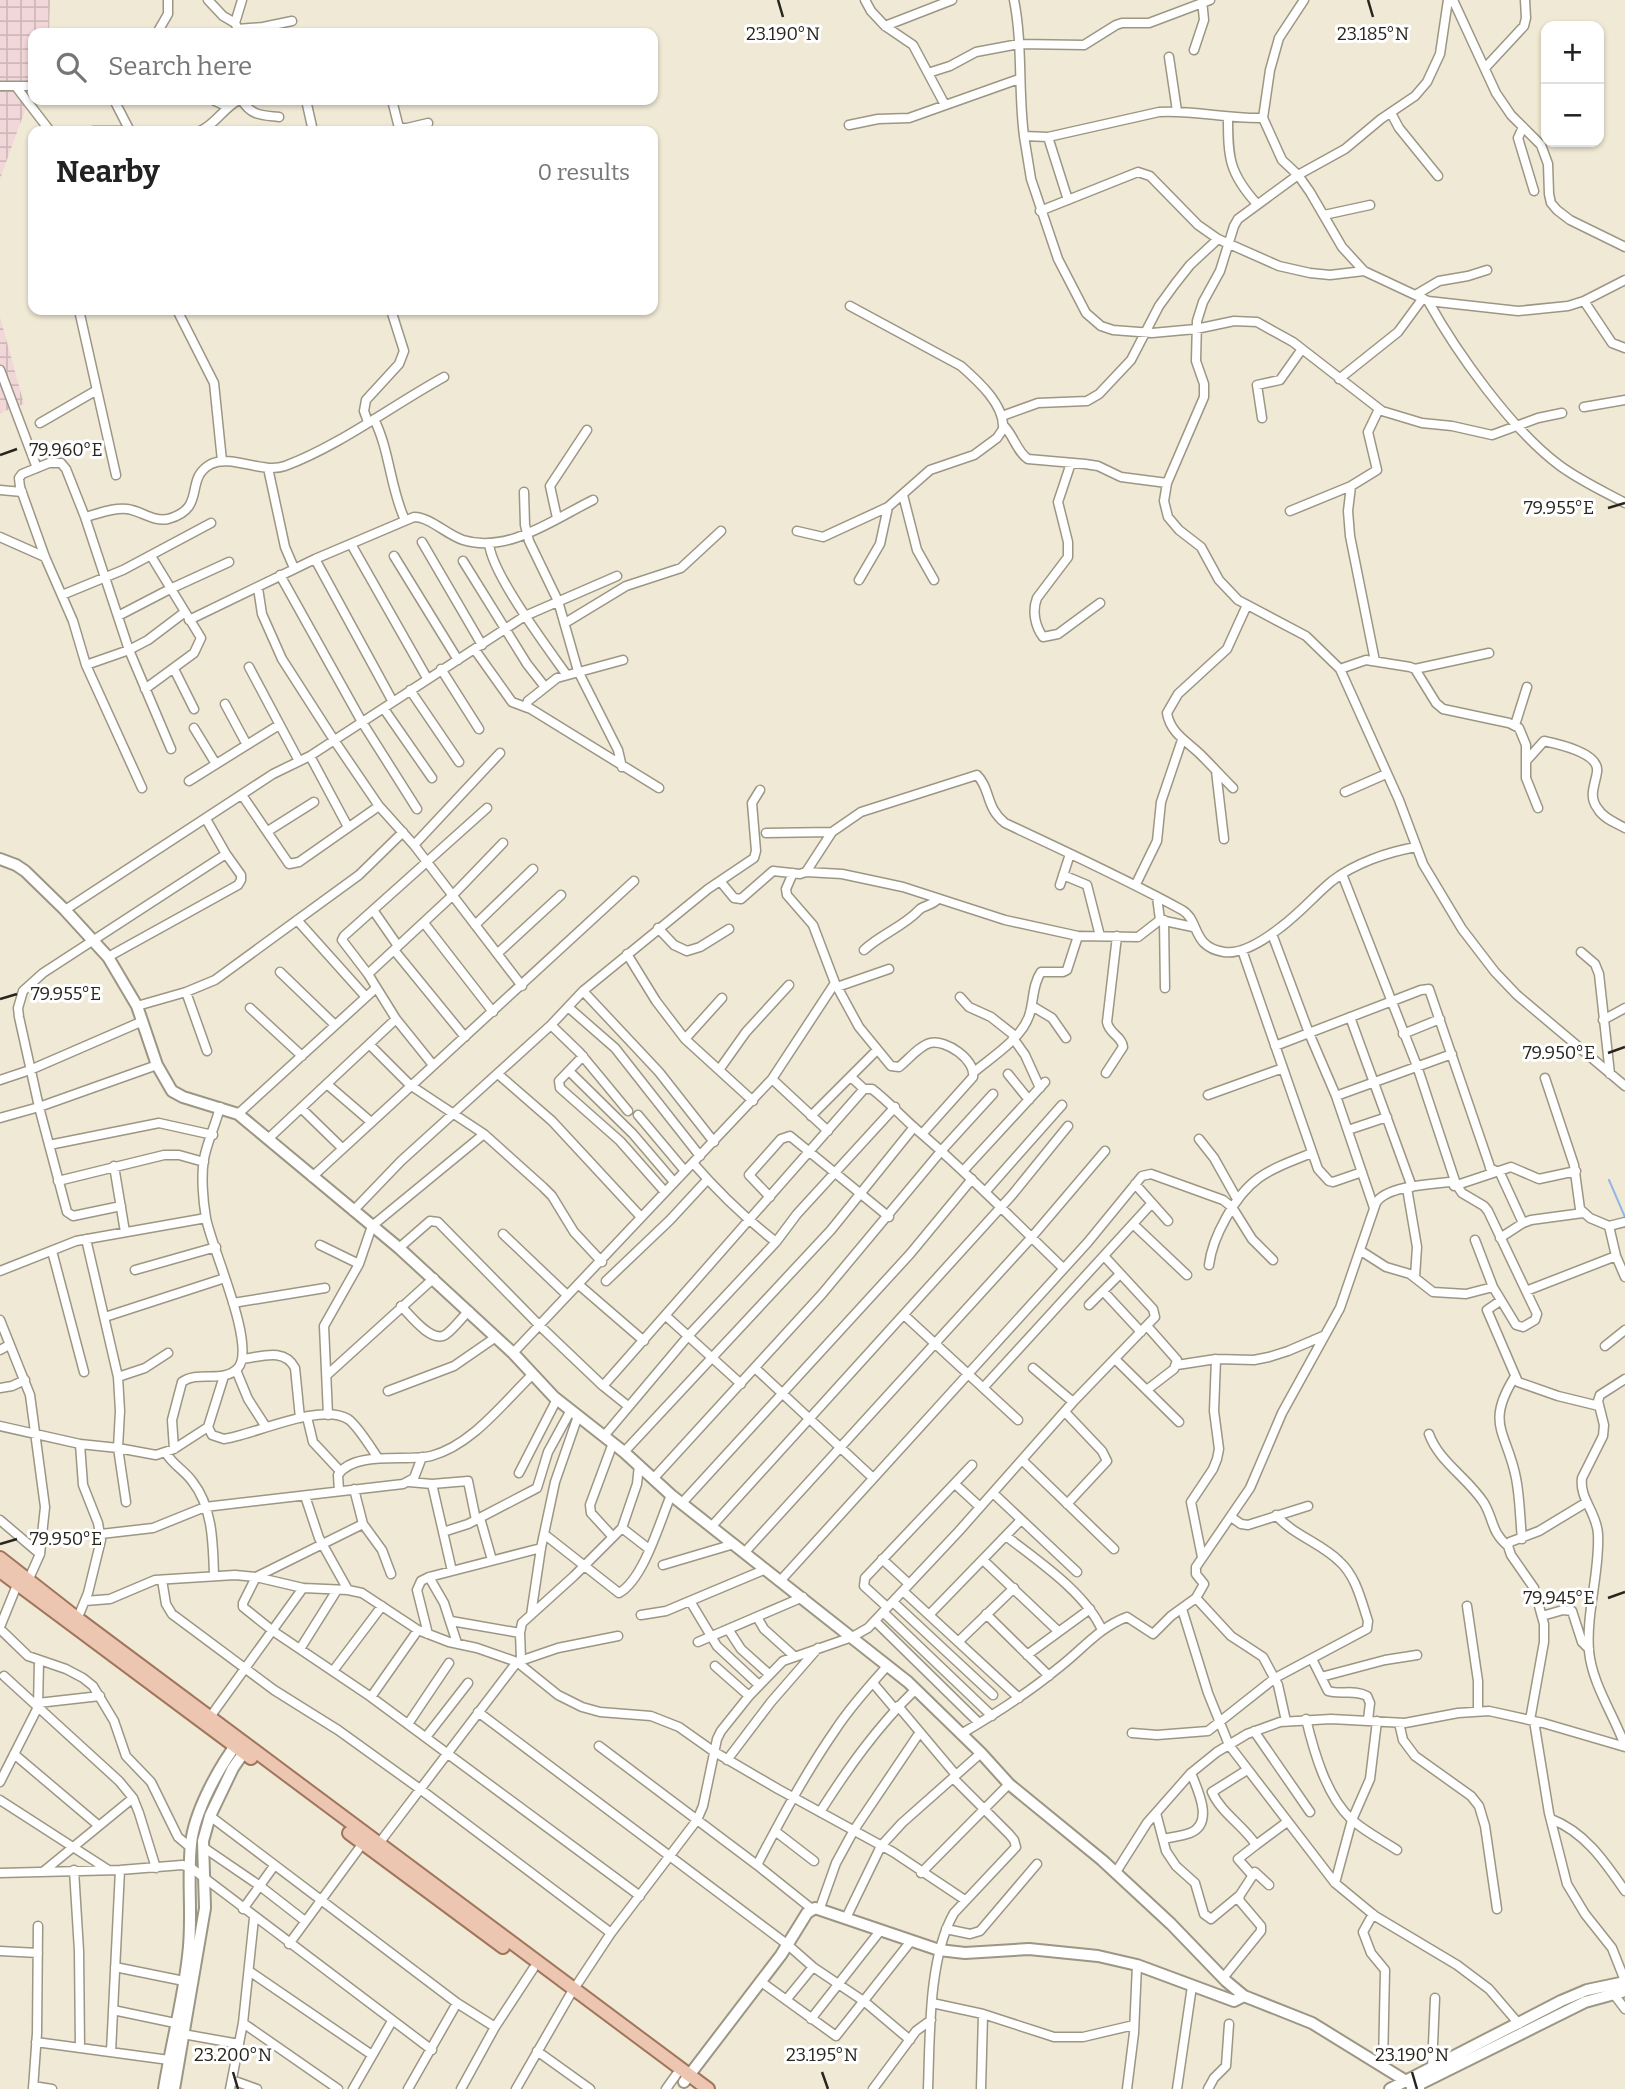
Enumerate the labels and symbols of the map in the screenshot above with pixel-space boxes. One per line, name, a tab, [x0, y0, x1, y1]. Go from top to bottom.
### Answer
text: 23.190°N	[746, 23, 820, 45]
text: 23.185°N	[1337, 23, 1409, 45]
text: 79.960°E	[29, 439, 103, 461]
text: 79.955°E	[1524, 497, 1594, 519]
text: 79.955°E	[31, 983, 101, 1005]
text: 79.950°E	[1523, 1042, 1595, 1064]
text: 79.950°E	[30, 1528, 102, 1550]
text: 79.945°E	[1523, 1587, 1595, 1609]
text: 23.200°N	[194, 2044, 272, 2066]
text: 23.195°N	[786, 2044, 858, 2066]
text: 23.190°N	[1375, 2044, 1449, 2066]

